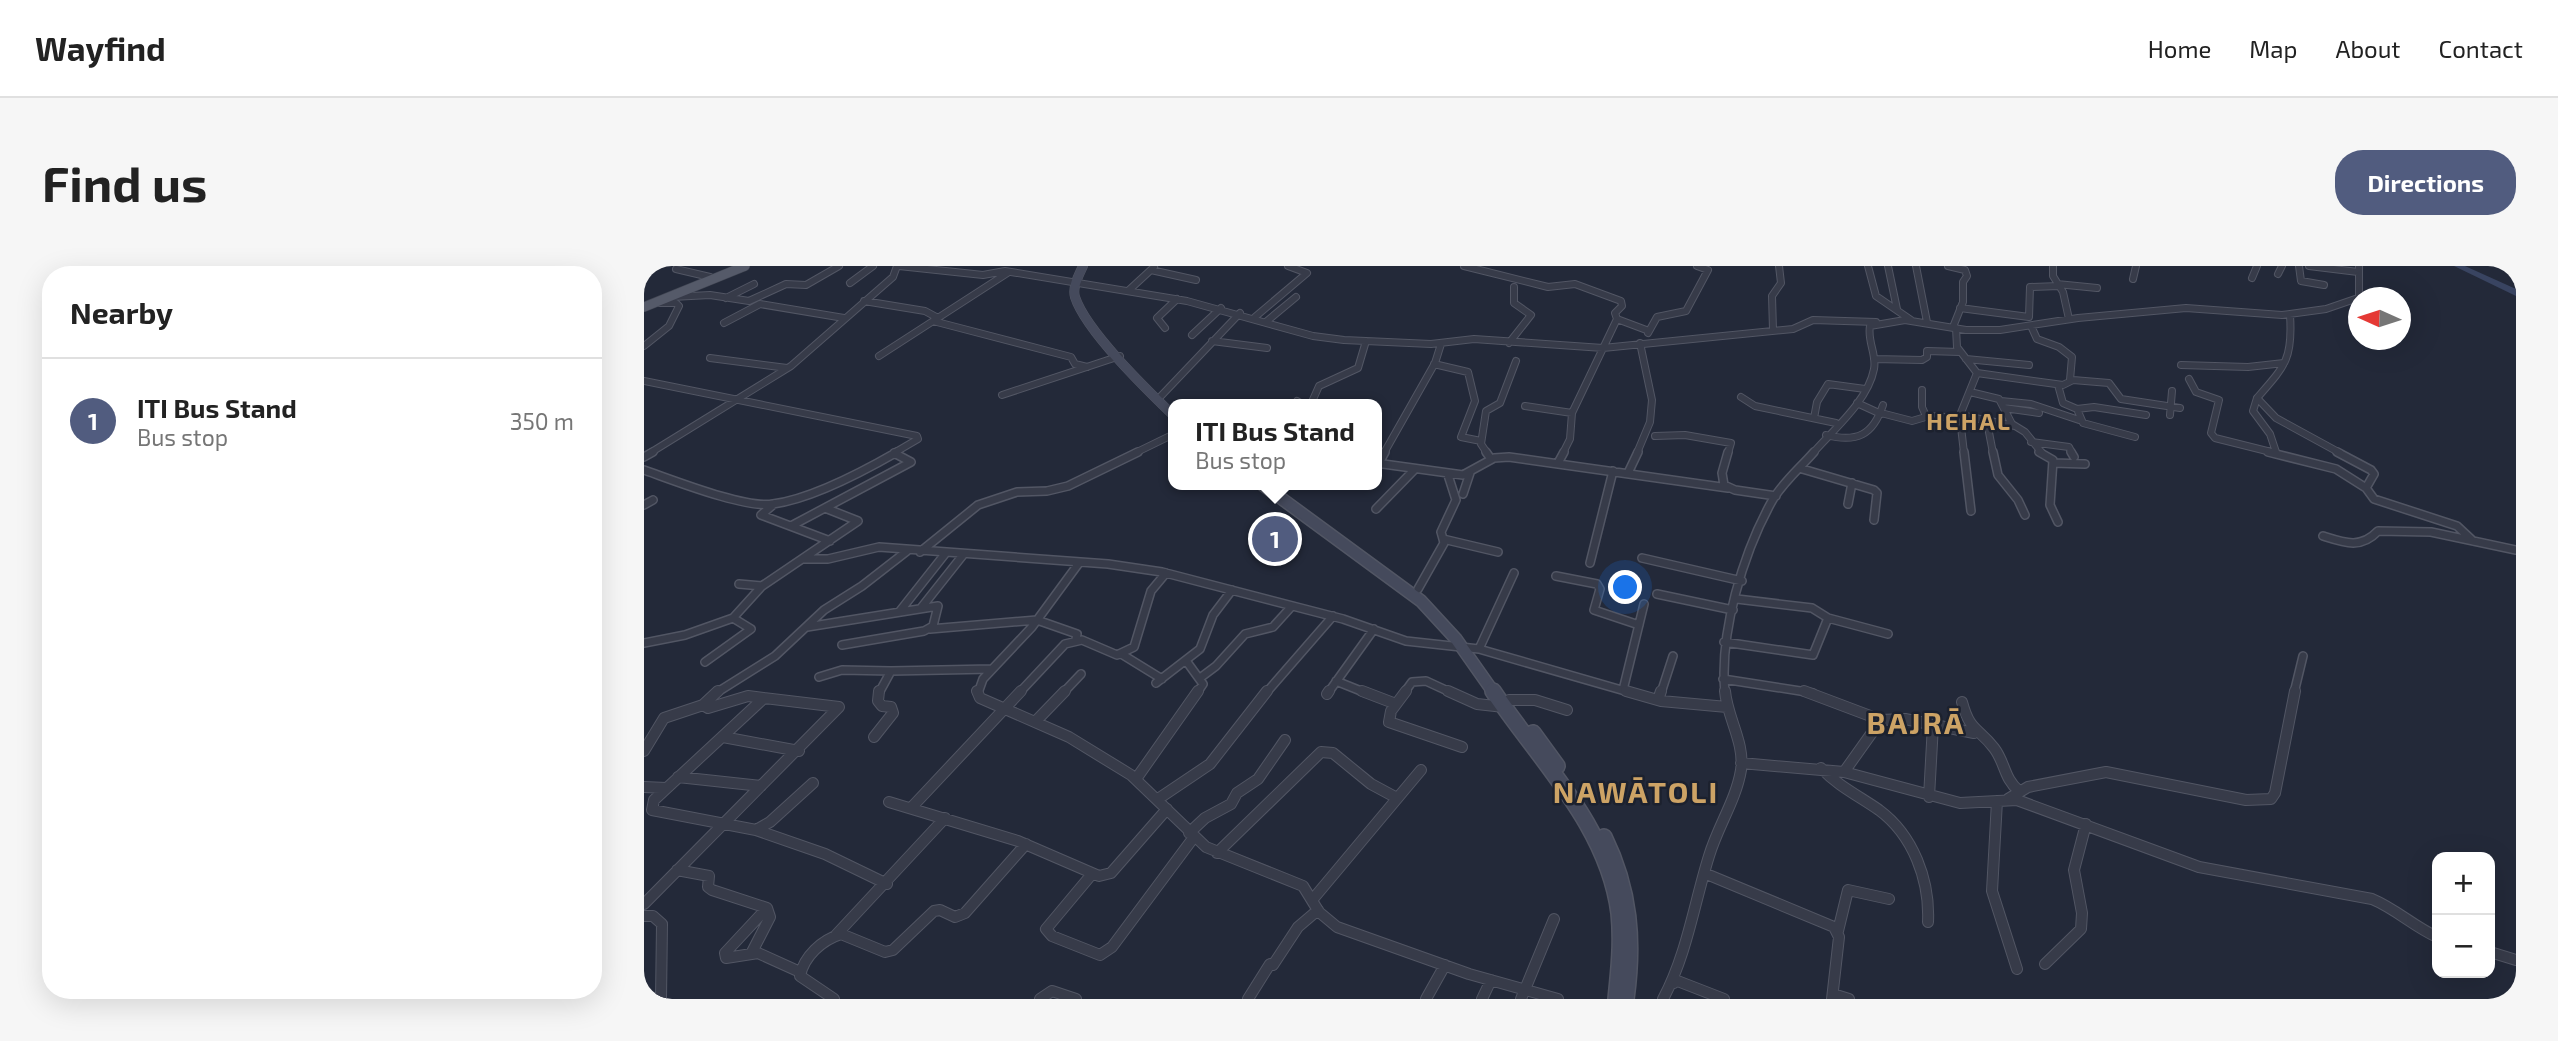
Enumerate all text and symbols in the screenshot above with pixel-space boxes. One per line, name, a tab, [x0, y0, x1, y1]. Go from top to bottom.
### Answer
text: Wayfind	[35, 28, 166, 68]
text: Home	[2148, 34, 2211, 63]
text: Map	[2249, 34, 2297, 63]
text: About	[2335, 34, 2401, 63]
text: Contact	[2439, 34, 2523, 63]
button: Directions	[2335, 150, 2516, 215]
text: Find us	[42, 153, 207, 212]
north arrow	[2348, 287, 2411, 350]
text: Nearby	[70, 294, 173, 330]
text: ITI Bus Stand	[137, 392, 297, 423]
popup	[1168, 399, 1382, 490]
district label: HEHAL	[1926, 406, 2012, 435]
text: 1	[88, 407, 98, 435]
text: 350 m	[510, 407, 574, 435]
text: ITI Bus Stand	[1195, 415, 1355, 446]
text: Bus stop	[137, 423, 228, 451]
text: Bus stop	[1195, 446, 1286, 474]
pin: 1	[1252, 513, 1298, 565]
your location	[1608, 570, 1642, 604]
district label: BAJRĀ	[1867, 704, 1965, 740]
district label: NAWĀTOLI	[1553, 773, 1719, 809]
map controls	[2432, 852, 2495, 978]
button: +	[2432, 852, 2495, 915]
button: −	[2432, 915, 2495, 978]

